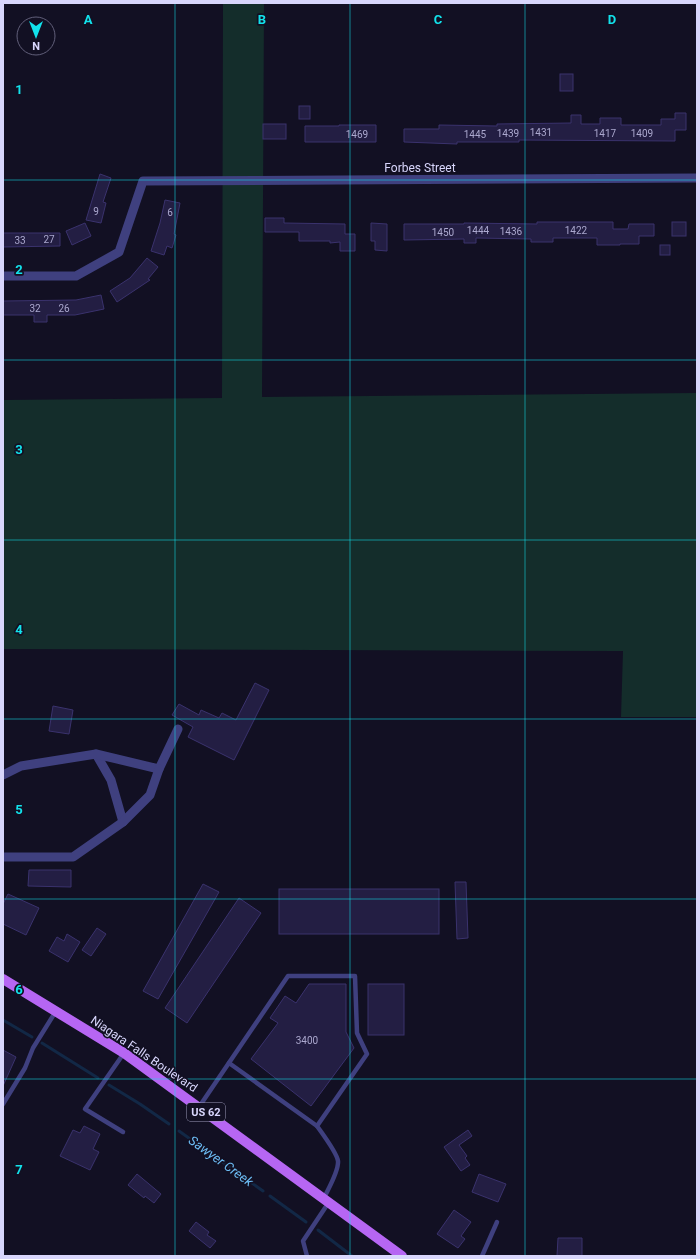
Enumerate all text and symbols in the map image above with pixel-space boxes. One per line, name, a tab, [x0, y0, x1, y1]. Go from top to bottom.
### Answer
text: A	[84, 12, 93, 27]
text: B	[258, 12, 266, 27]
text: C	[434, 12, 443, 27]
text: D	[608, 12, 616, 27]
north arrow	[16, 16, 56, 56]
text: N	[32, 39, 40, 52]
text: 1	[15, 82, 23, 97]
house number: 1431	[530, 127, 552, 138]
house number: 1439	[497, 128, 519, 139]
house number: 1417	[594, 128, 617, 139]
house number: 1409	[631, 128, 653, 139]
house number: 1469	[346, 129, 368, 140]
house number: 1445	[464, 129, 487, 140]
street label: Forbes Street	[384, 161, 456, 175]
house number: 9	[93, 206, 99, 217]
house number: 6	[167, 207, 173, 218]
house number: 1444	[467, 225, 490, 236]
house number: 1422	[565, 225, 588, 236]
house number: 1436	[500, 226, 523, 237]
house number: 1450	[432, 227, 455, 238]
house number: 27	[43, 234, 55, 245]
house number: 33	[14, 235, 26, 246]
text: 2	[15, 262, 23, 277]
house number: 32	[29, 303, 41, 314]
house number: 26	[58, 303, 70, 314]
text: 3	[15, 442, 23, 457]
text: 4	[15, 622, 23, 637]
text: 5	[15, 802, 23, 817]
text: 6	[15, 982, 23, 997]
street label: Niagara Falls Boulevard	[88, 1013, 200, 1095]
house number: 3400	[296, 1035, 319, 1046]
road number: US 62	[187, 1103, 225, 1121]
water label: Sawyer Creek	[186, 1133, 257, 1190]
text: 7	[15, 1162, 23, 1177]

